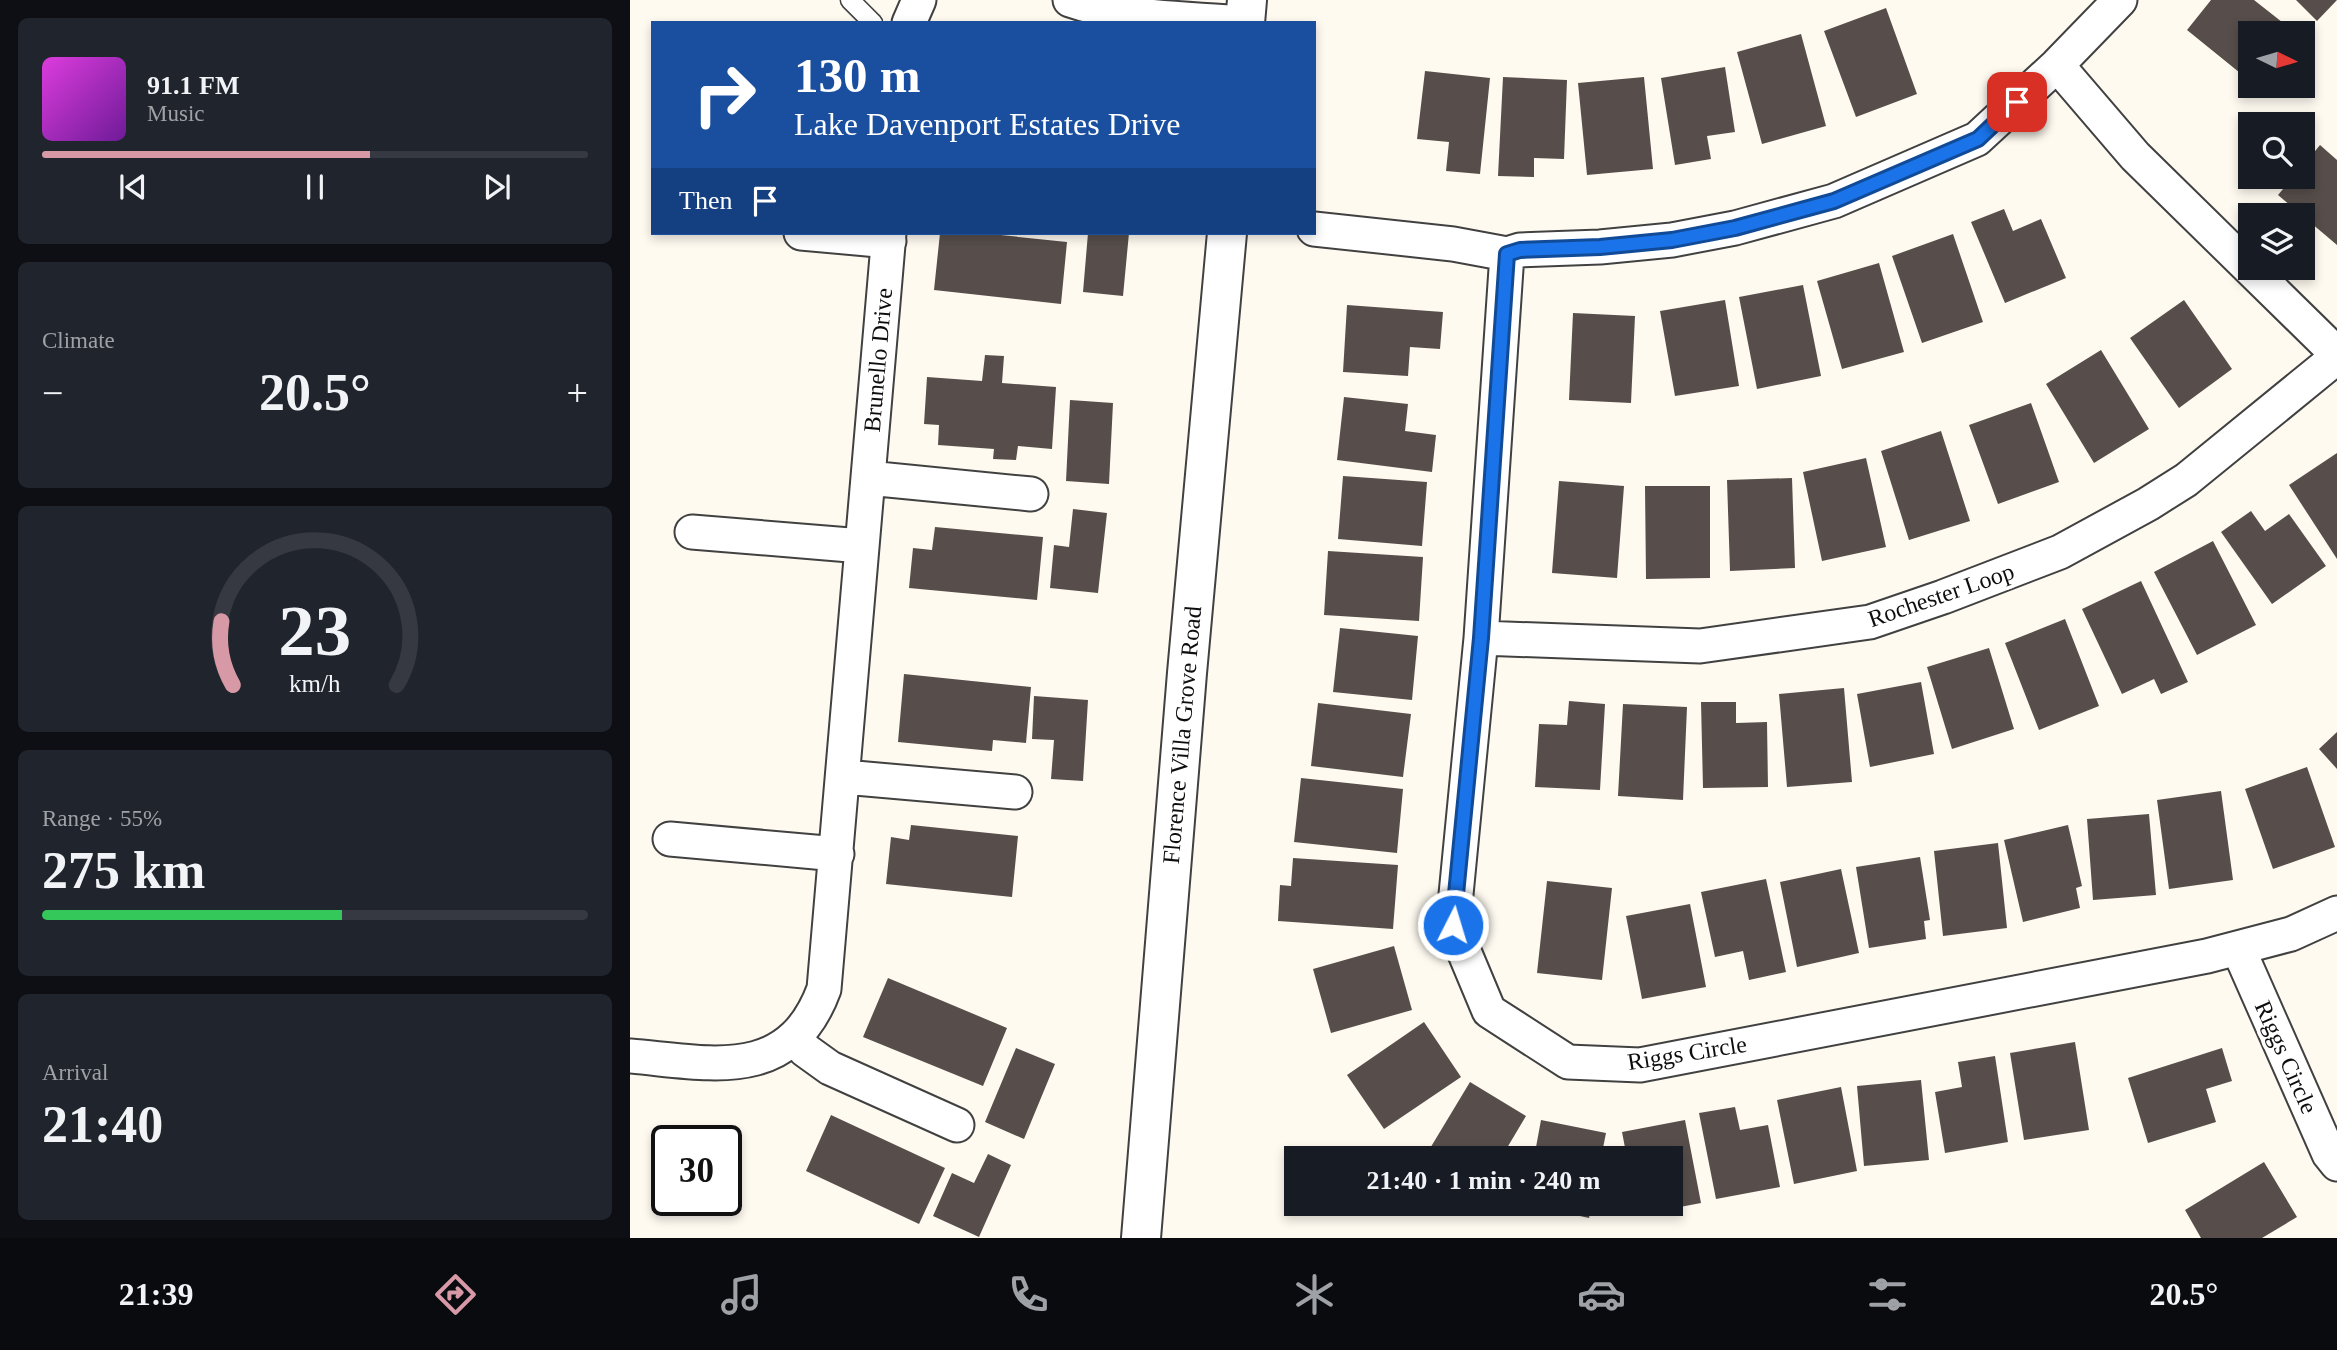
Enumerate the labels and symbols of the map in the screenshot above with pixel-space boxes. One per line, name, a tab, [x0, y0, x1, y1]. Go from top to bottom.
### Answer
north arrow	[2238, 21, 2315, 98]
pin	[1987, 72, 2047, 132]
street label: Brunello Drive	[859, 287, 897, 433]
street label: Rochester Loop	[1865, 558, 2017, 632]
street label: Florence Villa Grove Road	[1158, 605, 1206, 865]
position arrow	[1416, 888, 1490, 962]
street label: Riggs Circle	[2250, 997, 2322, 1117]
street label: Riggs Circle	[1625, 1031, 1749, 1075]
speed limit sign: 30	[651, 1125, 742, 1216]

